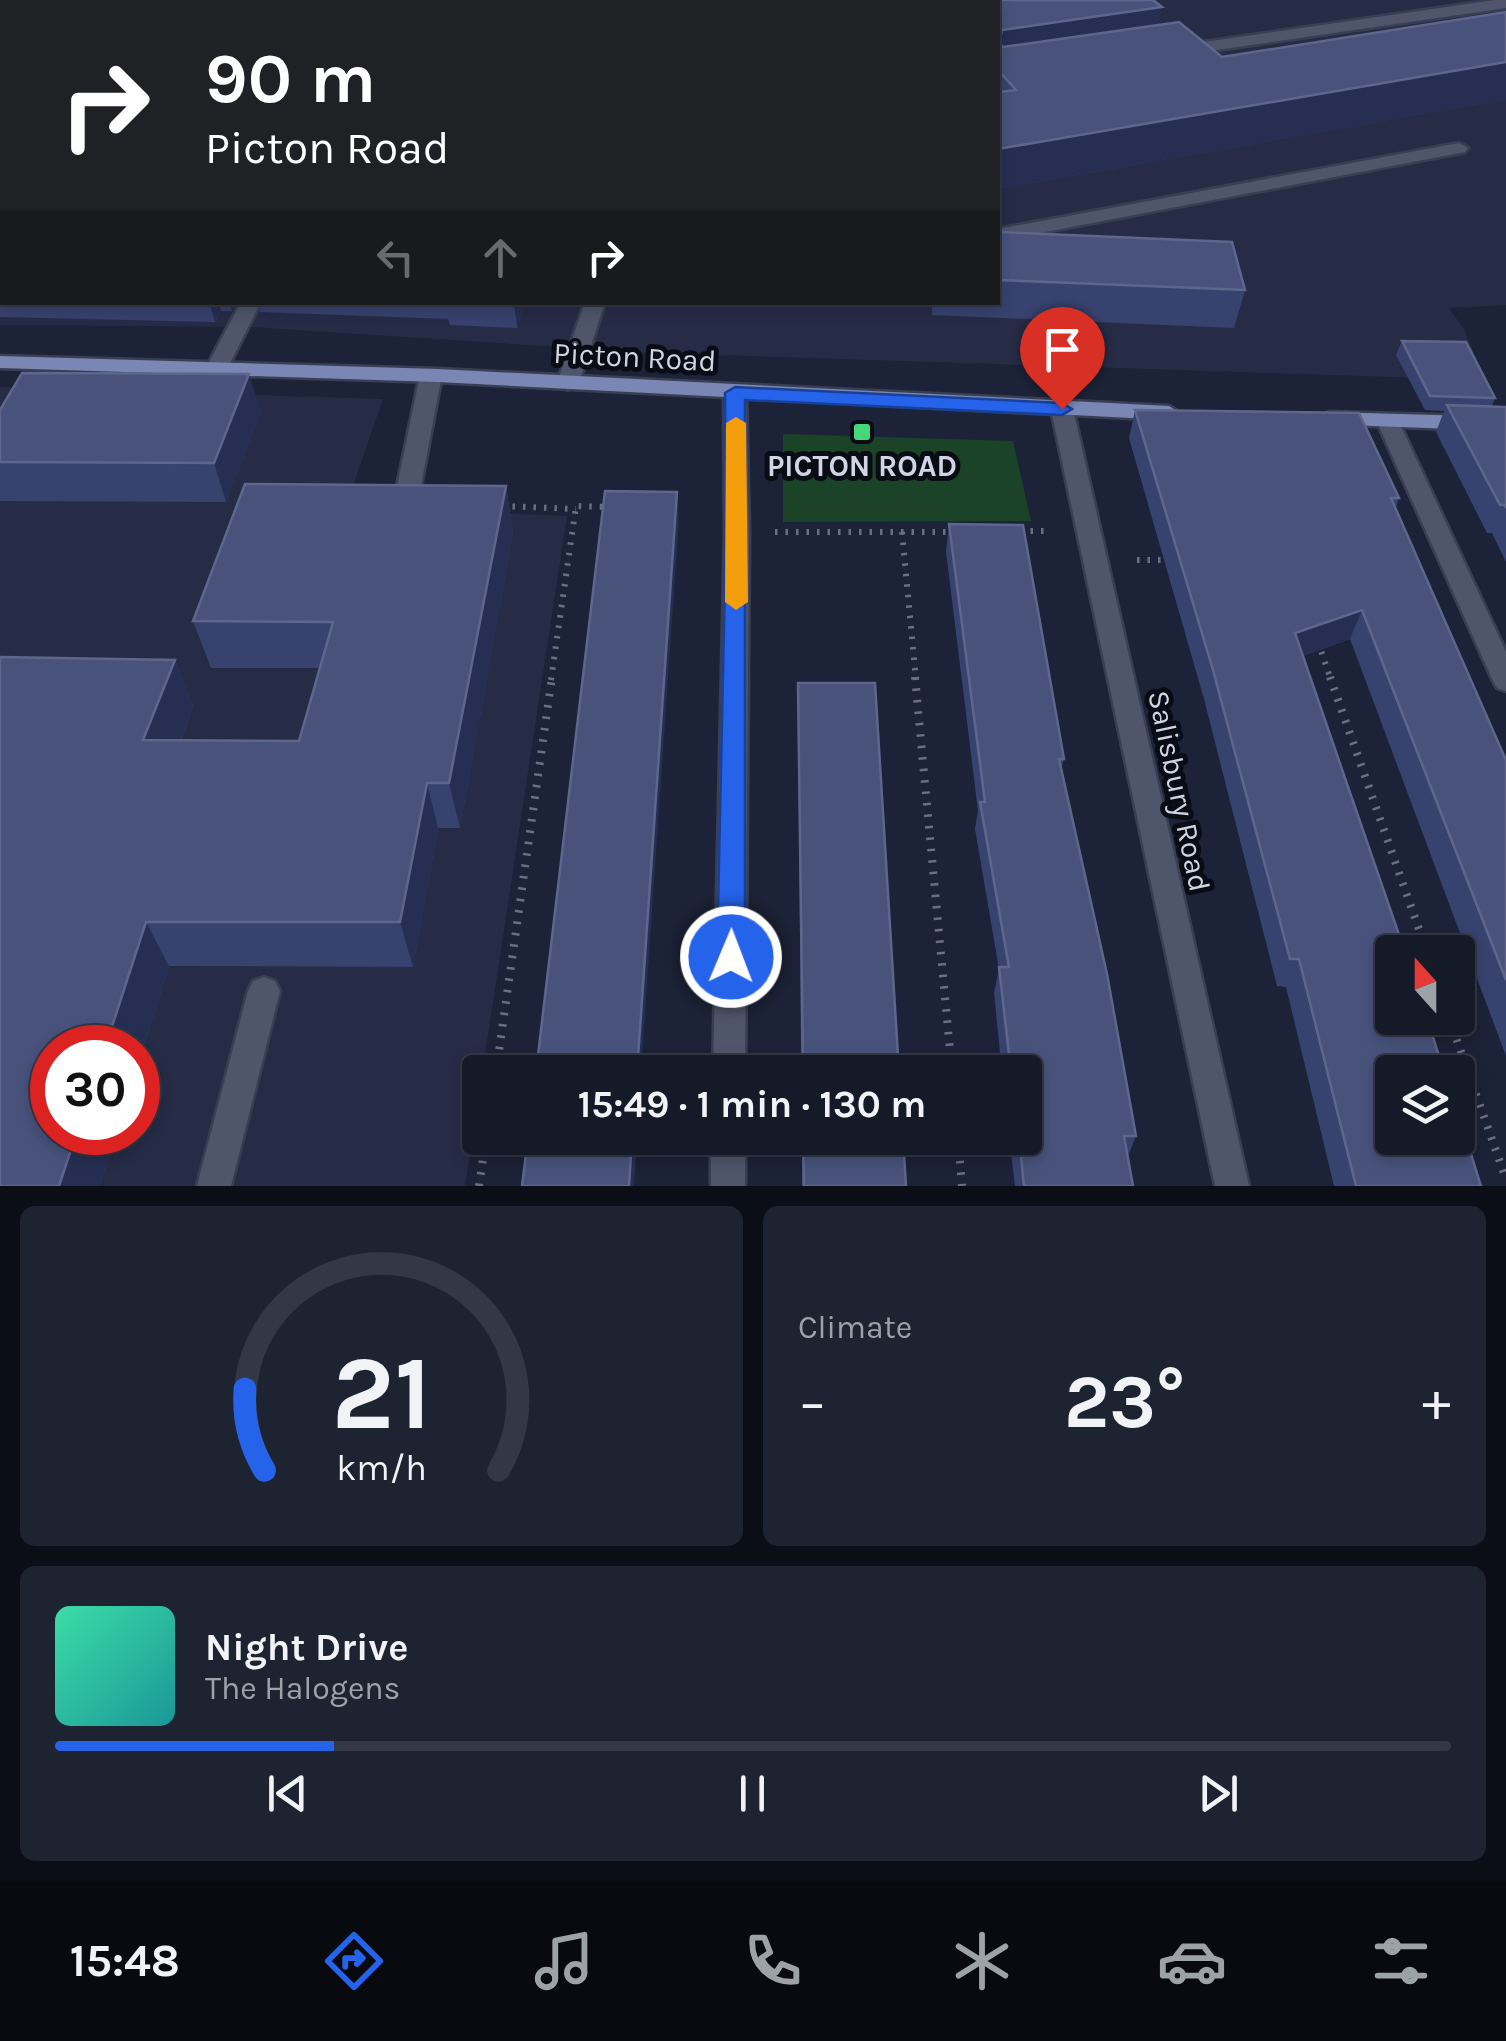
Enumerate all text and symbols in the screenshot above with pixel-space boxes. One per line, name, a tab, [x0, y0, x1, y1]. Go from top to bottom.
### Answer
text: 90 m	[205, 38, 376, 120]
icon: right	[40, 40, 170, 170]
text: Picton Road	[205, 122, 450, 174]
icon: left	[368, 230, 423, 285]
icon: ahead	[473, 230, 528, 285]
icon: right	[578, 230, 633, 285]
pin	[1020, 307, 1105, 410]
icon: arrive	[1035, 322, 1090, 377]
street label: Picton Road	[553, 335, 717, 379]
marker: PICTON ROAD	[851, 421, 873, 443]
place label: PICTON ROAD	[767, 448, 957, 484]
street label: Salisbury Road	[1140, 687, 1218, 895]
position arrow	[679, 905, 783, 1009]
north arrow	[1375, 935, 1475, 1035]
map controls	[1375, 935, 1475, 1155]
speed limit sign: 30	[30, 1025, 160, 1155]
button: layers	[1375, 1055, 1475, 1155]
text: 15:49 · 1 min · 130 m	[578, 1082, 926, 1127]
text: Climate	[798, 1309, 912, 1346]
text: 21	[332, 1333, 432, 1454]
text: 23°	[1064, 1358, 1185, 1446]
text: −	[798, 1370, 827, 1434]
text: +	[1422, 1370, 1451, 1434]
text: km/h	[336, 1447, 427, 1489]
text: Night Drive	[205, 1625, 408, 1670]
text: The Halogens	[205, 1670, 400, 1707]
icon: previous	[260, 1766, 315, 1821]
icon: pause	[725, 1766, 780, 1821]
icon: next	[1191, 1766, 1246, 1821]
icon: directions	[319, 1926, 389, 1996]
icon: music	[529, 1926, 599, 1996]
icon: phone	[738, 1926, 808, 1996]
icon: climate	[947, 1926, 1017, 1996]
icon: car	[1157, 1926, 1227, 1996]
icon: filters	[1366, 1926, 1436, 1996]
text: 15:48	[70, 1935, 180, 1987]

